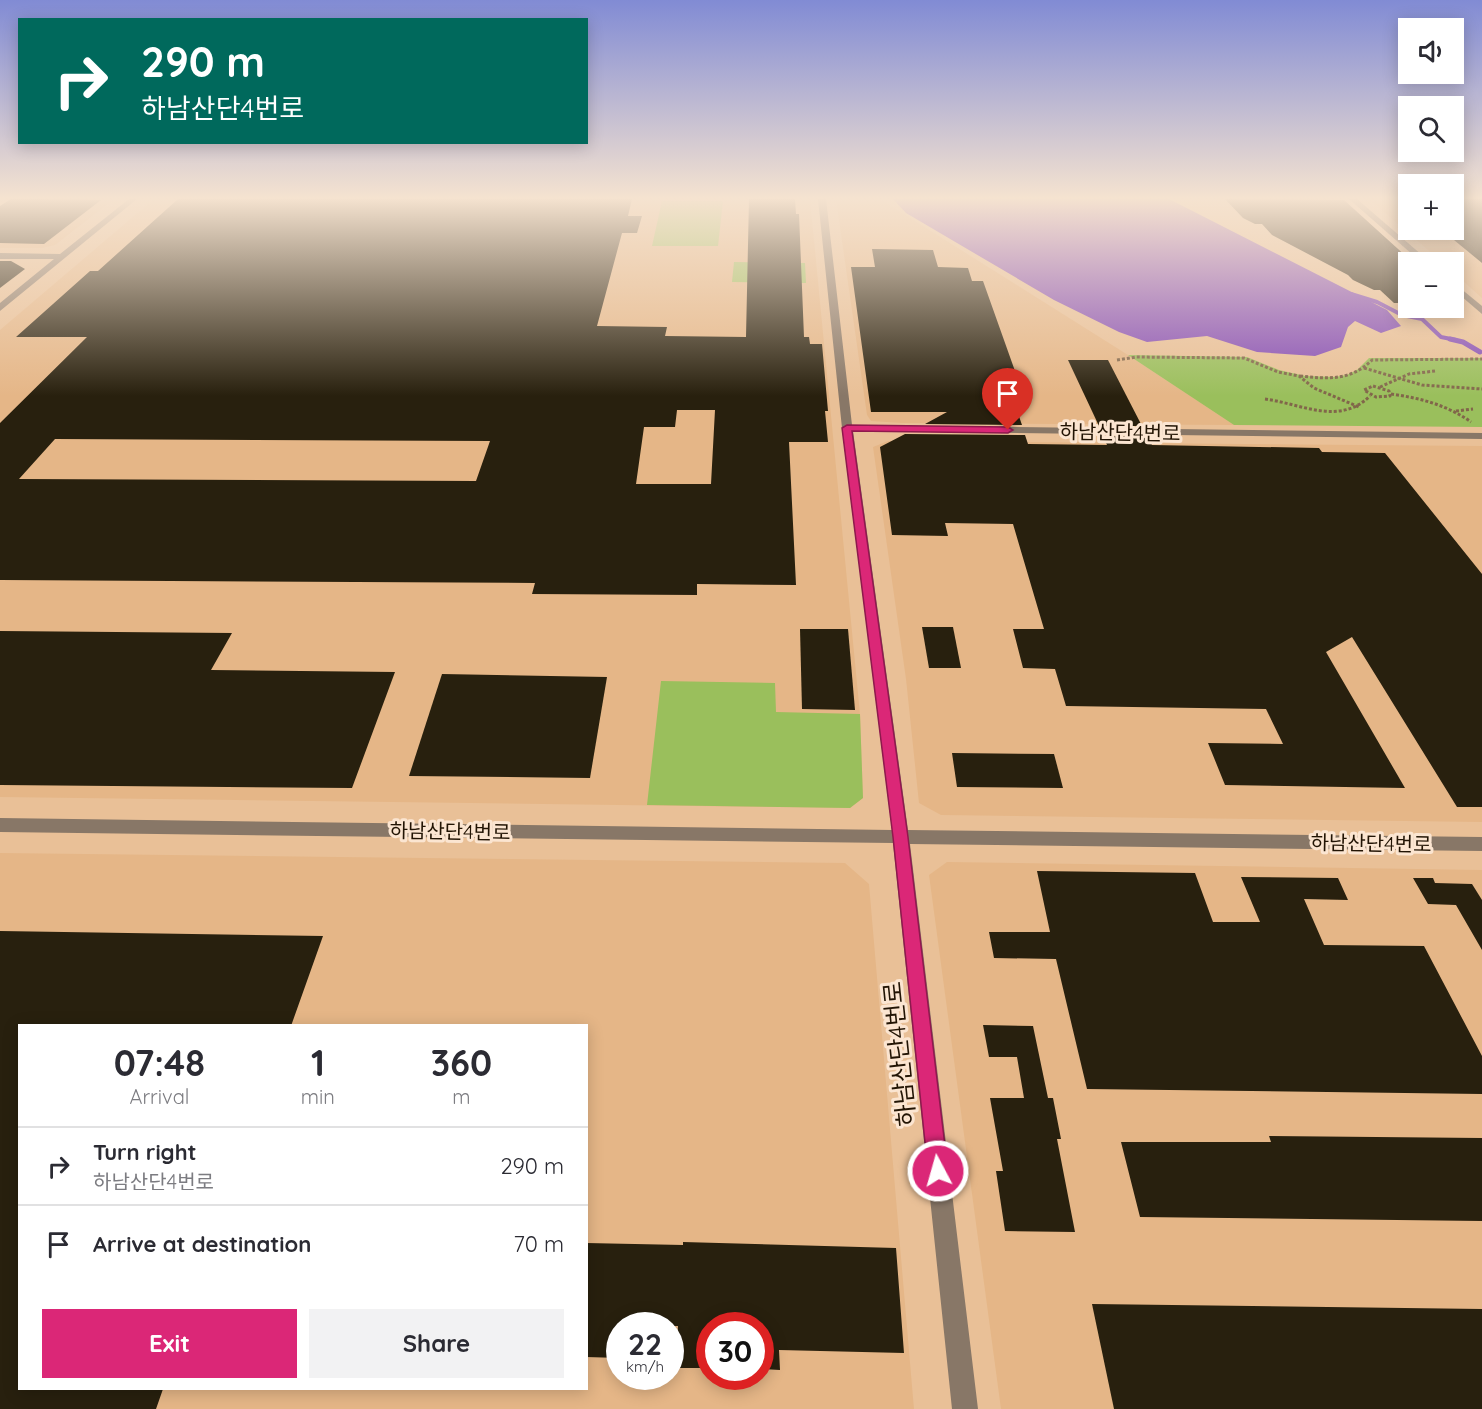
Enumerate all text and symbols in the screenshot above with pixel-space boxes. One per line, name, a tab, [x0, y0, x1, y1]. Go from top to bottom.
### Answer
map controls	[1398, 18, 1464, 318]
button: sound	[1398, 18, 1464, 84]
text: 290 m	[141, 35, 265, 88]
icon: right	[42, 42, 120, 120]
text: 하남산단4번로	[141, 91, 304, 125]
button: search	[1398, 96, 1464, 162]
button: +	[1398, 174, 1464, 240]
button: −	[1398, 252, 1464, 318]
pin	[982, 368, 1033, 430]
icon: arrive	[991, 377, 1024, 410]
street label: 하남산단4번로	[1059, 418, 1181, 446]
street label: 하남산단4번로	[389, 817, 511, 845]
street label: 하남산단4번로	[1310, 829, 1432, 857]
street label: 하남산단4번로	[876, 980, 922, 1128]
text: 07:48	[114, 1040, 205, 1085]
text: 1	[311, 1040, 325, 1085]
text: 360	[431, 1040, 492, 1085]
text: Arrival	[129, 1084, 189, 1109]
text: min	[301, 1084, 335, 1109]
text: m	[452, 1084, 471, 1109]
text: Turn right	[93, 1138, 197, 1166]
position arrow	[906, 1139, 970, 1203]
icon: right	[42, 1150, 75, 1183]
text: 290 m	[500, 1152, 564, 1180]
text: 하남산단4번로	[93, 1169, 214, 1194]
icon: arrive	[42, 1228, 75, 1261]
text: Arrive at destination	[93, 1230, 311, 1258]
text: 70 m	[514, 1230, 564, 1258]
button: Exit	[42, 1309, 297, 1378]
button: Share	[309, 1309, 564, 1378]
speed limit sign: 30	[696, 1312, 774, 1390]
text: 22	[628, 1325, 662, 1363]
text: km/h	[626, 1357, 664, 1376]

